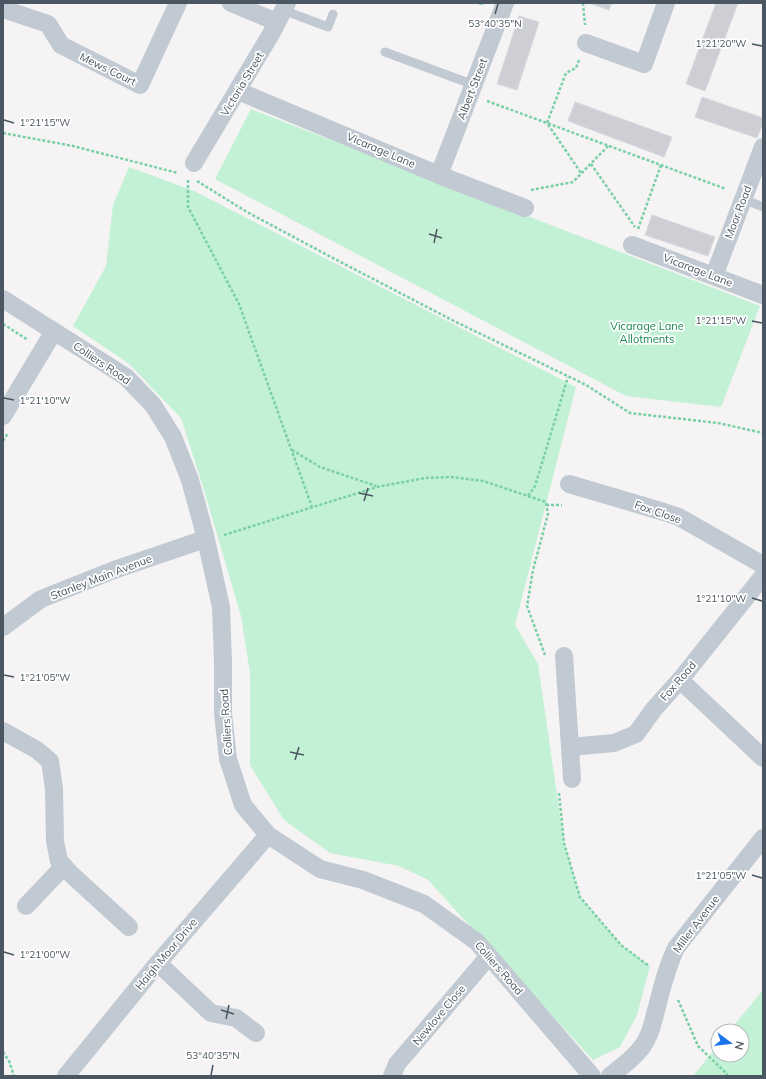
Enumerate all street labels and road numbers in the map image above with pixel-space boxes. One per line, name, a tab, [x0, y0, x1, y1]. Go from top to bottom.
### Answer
street label: Mews Court	[78, 49, 139, 89]
street label: Victoria Street	[217, 49, 267, 119]
street label: Albert Street	[454, 56, 490, 122]
street label: Vicarage Lane	[345, 129, 418, 171]
street label: Moor Road	[721, 183, 755, 241]
street label: Vicarage Lane	[661, 250, 735, 290]
street label: Colliers Road	[71, 339, 133, 387]
street label: Fox Close	[633, 497, 683, 527]
street label: Stanley Main Avenue	[48, 551, 154, 603]
street label: Fox Road	[657, 658, 699, 704]
street label: Colliers Road	[217, 688, 235, 756]
street label: Miller Avenue	[670, 892, 722, 956]
street label: Haigh Moor Drive	[132, 915, 200, 993]
street label: Colliers Road	[472, 938, 526, 998]
street label: Newlove Close	[410, 982, 468, 1048]

